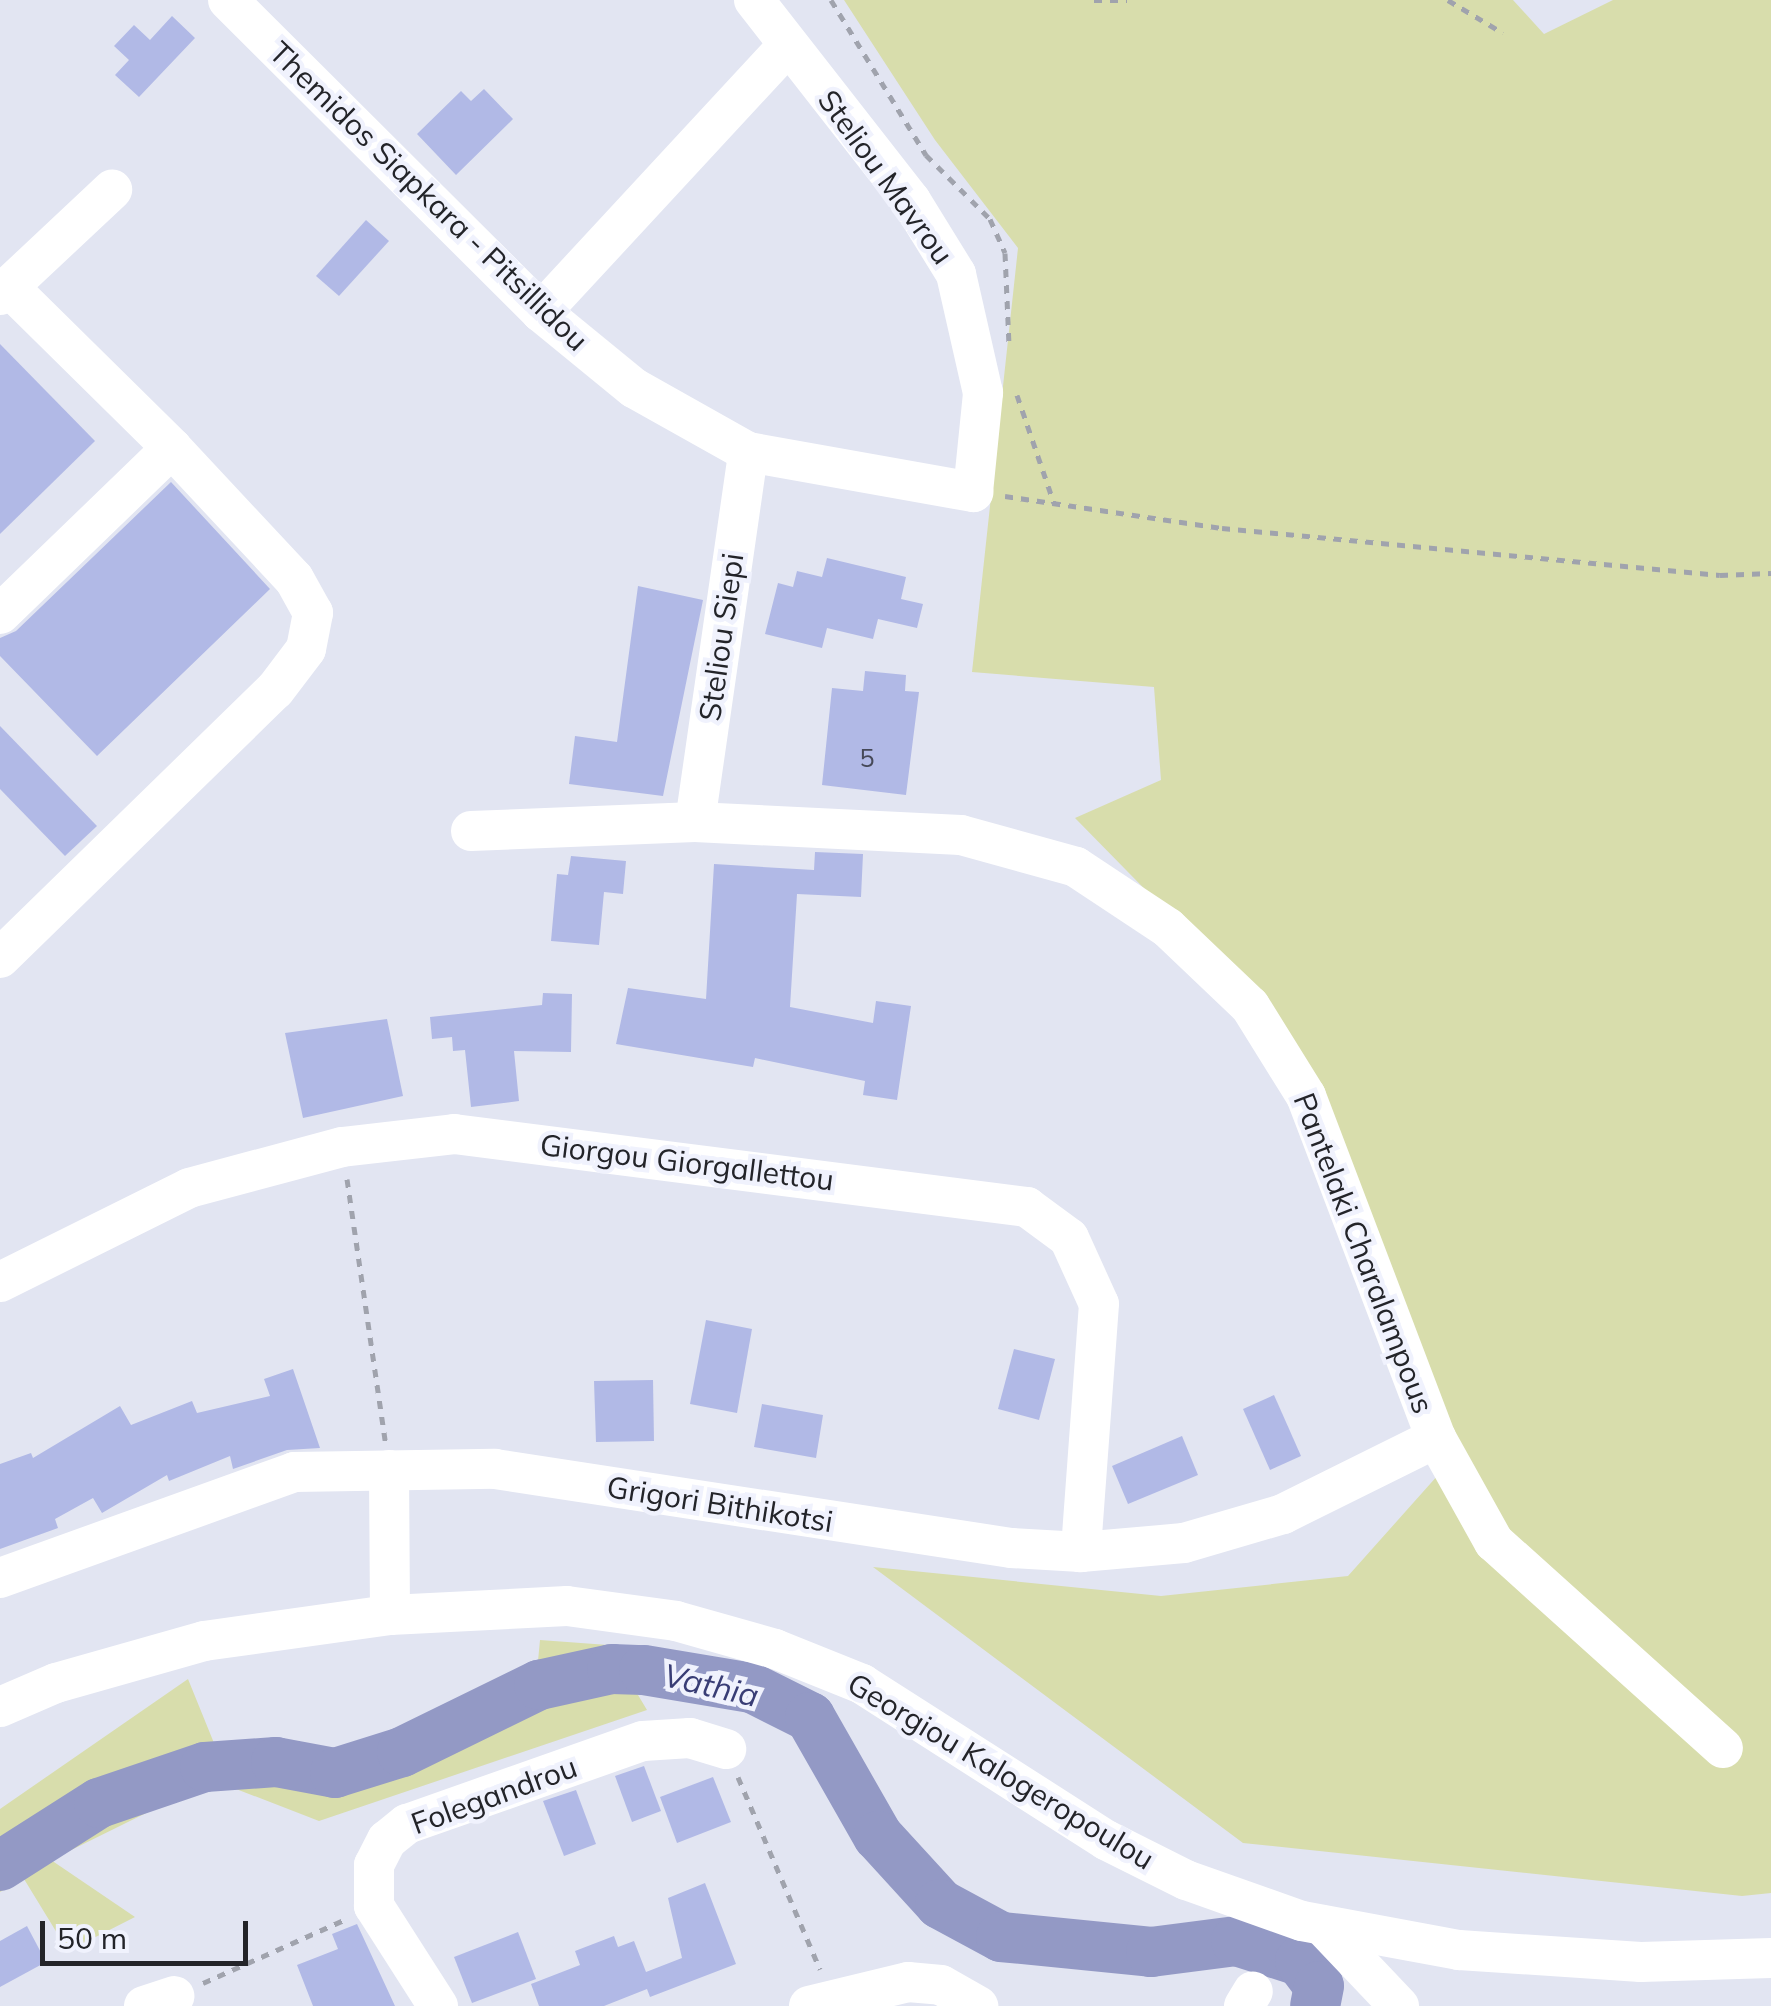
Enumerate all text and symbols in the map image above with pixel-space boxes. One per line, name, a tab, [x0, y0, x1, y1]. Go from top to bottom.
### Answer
street label: Themidos Siapkara - Pitsillidou	[262, 34, 596, 358]
street label: Steliou Mavrou	[811, 83, 961, 271]
street label: Steliou Siepi	[691, 551, 751, 723]
house number: 5	[860, 743, 874, 773]
street label: Pantelaki Charalampous	[1286, 1088, 1442, 1418]
street label: Giorgou Giorgallettou	[538, 1126, 836, 1198]
street label: Grigori Bithikotsi	[604, 1468, 836, 1540]
water label: Vathia	[660, 1655, 762, 1715]
street label: Georgiou Kalogeropoulou	[841, 1665, 1161, 1877]
street label: Folegandrou	[406, 1748, 582, 1842]
scale bar	[45, 1901, 252, 1963]
text: 50 m	[57, 1919, 127, 1957]

